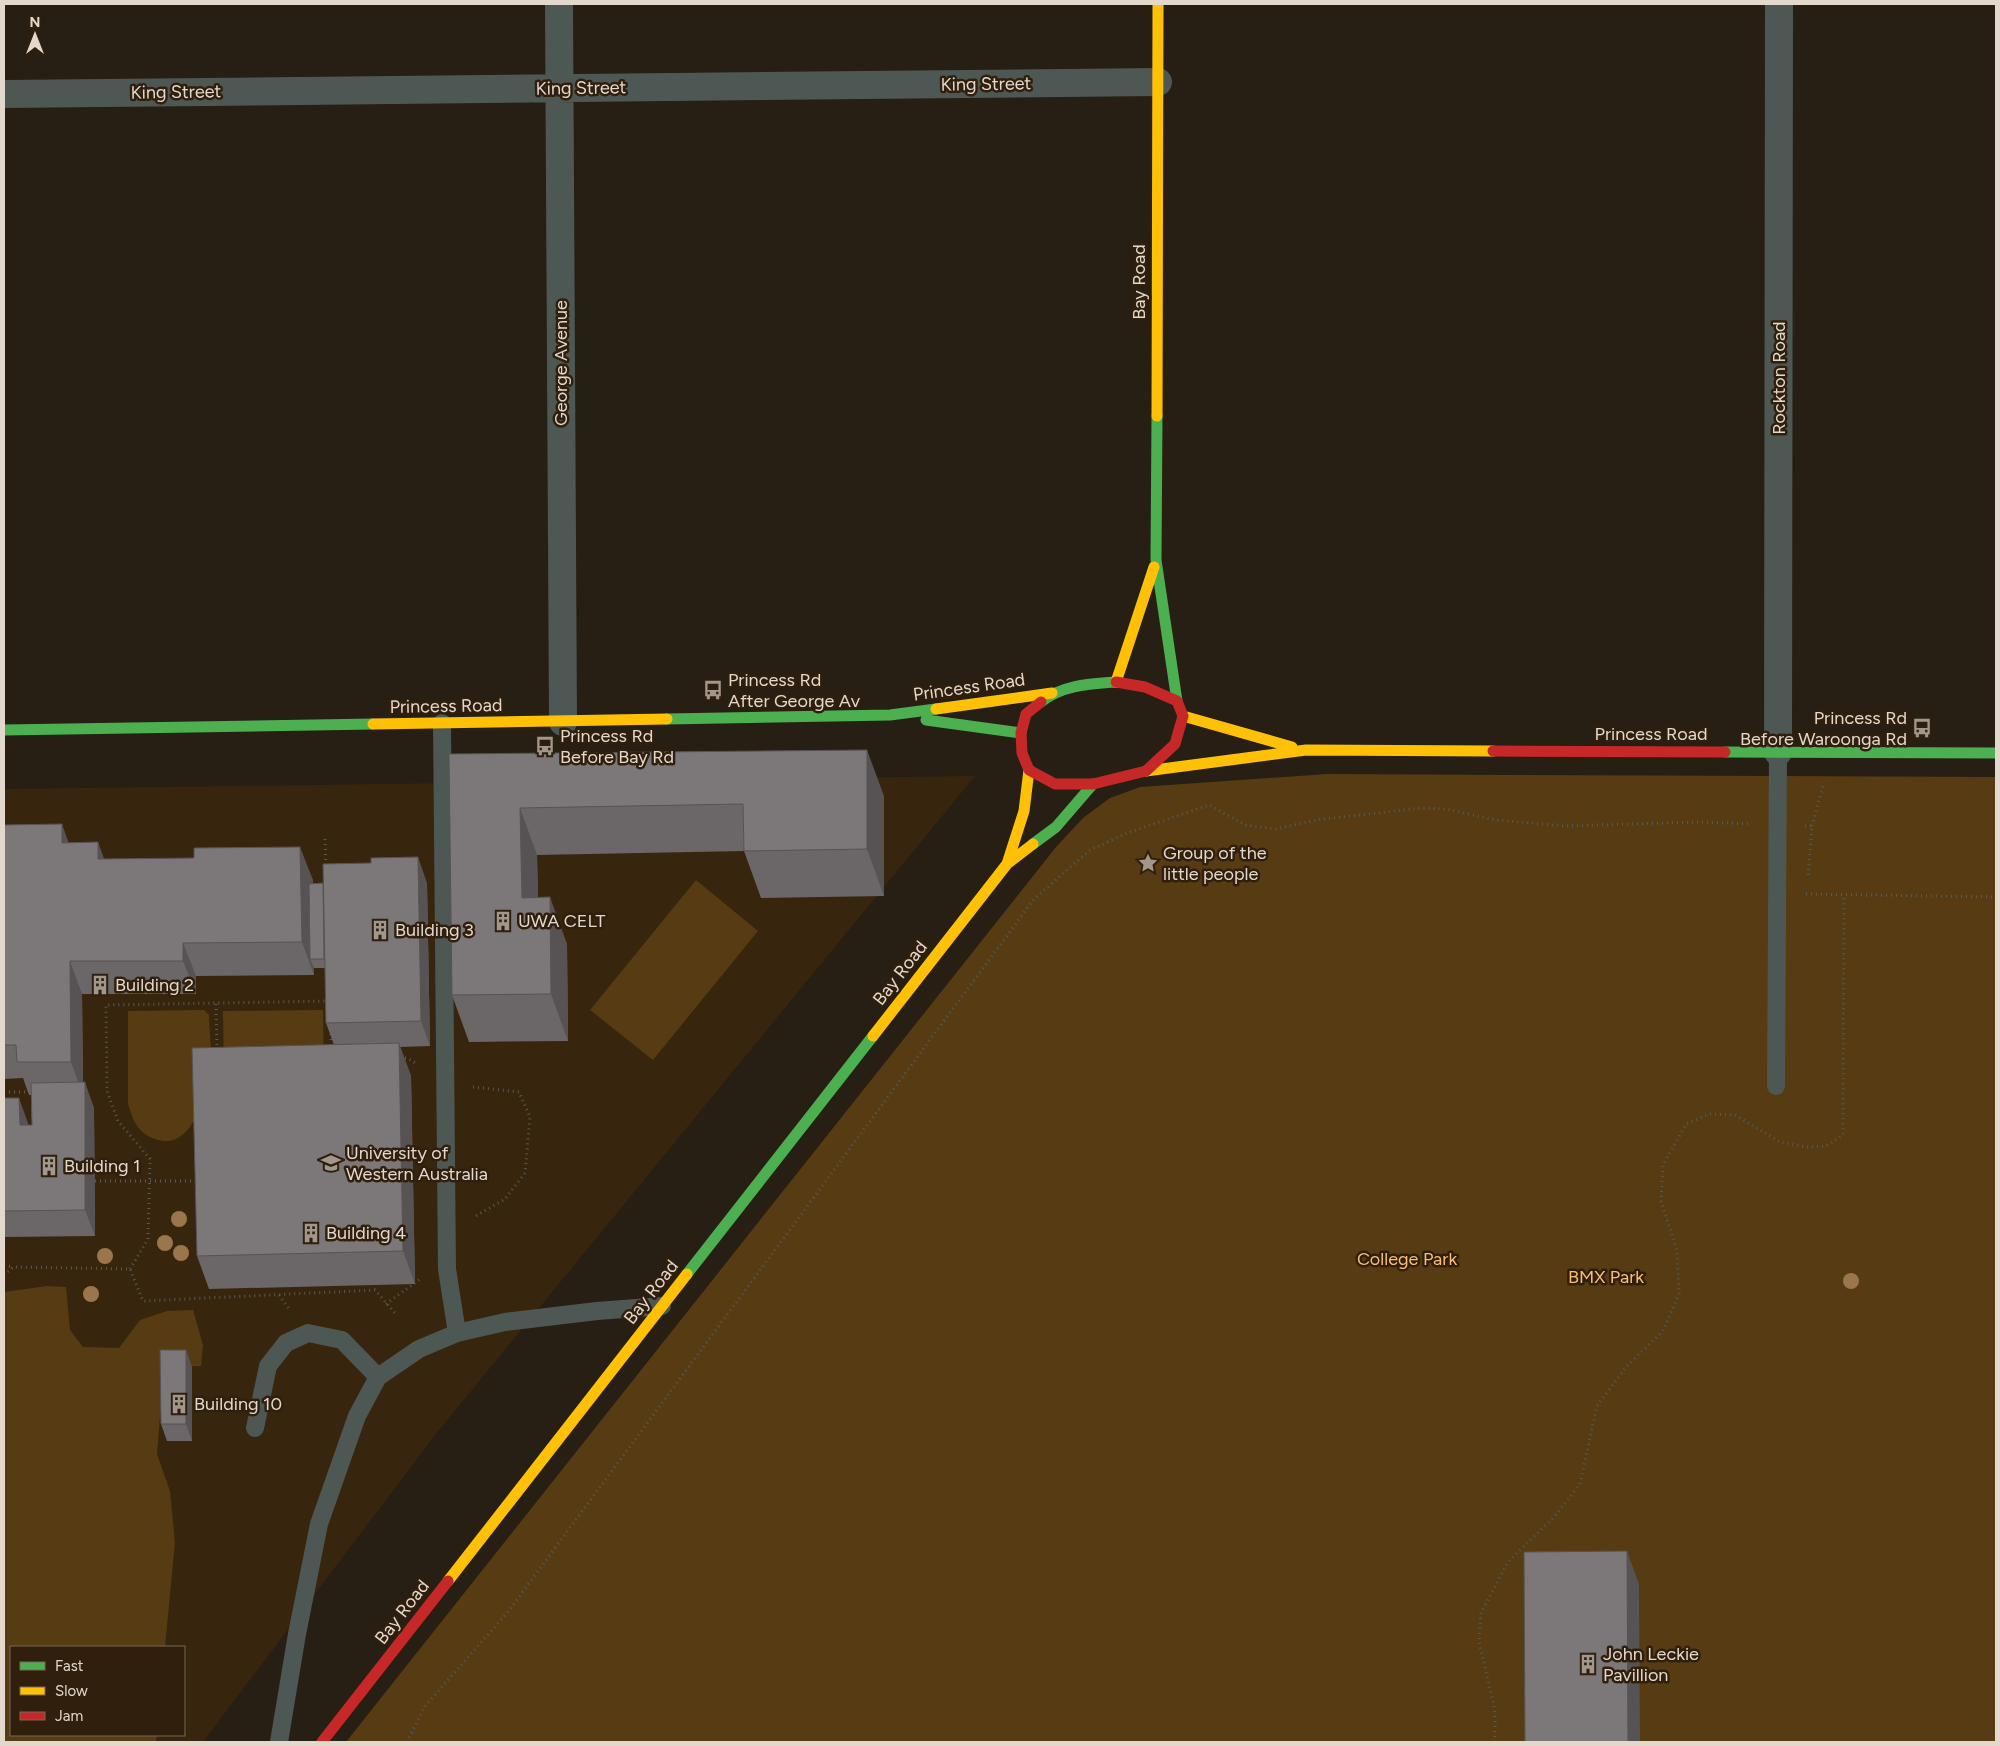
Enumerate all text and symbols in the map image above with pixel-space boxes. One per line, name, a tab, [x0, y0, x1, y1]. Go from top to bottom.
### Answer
north arrow	[10, 10, 60, 60]
text: N	[30, 14, 40, 31]
street label: King Street	[941, 72, 1032, 96]
street label: King Street	[536, 76, 627, 100]
street label: King Street	[131, 80, 222, 104]
street label: Bay Road	[1128, 244, 1150, 320]
street label: George Avenue	[550, 300, 572, 426]
street label: Rockton Road	[1768, 321, 1790, 435]
street label: Princess Road	[912, 668, 1026, 706]
place label: Princess Rd After George Av	[728, 669, 861, 712]
bus stop icon: Princess Rd After George Av	[702, 679, 724, 701]
street label: Princess Road	[389, 694, 503, 718]
place label: Princess Rd Before Waroonga Rd	[1740, 707, 1907, 750]
bus stop icon: Princess Rd Before Waroonga Rd	[1911, 717, 1933, 739]
street label: Princess Road	[1595, 723, 1707, 745]
place label: Princess Rd Before Bay Rd	[560, 725, 674, 768]
bus stop icon: Princess Rd Before Bay Rd	[534, 735, 556, 757]
place label: Group of the little people	[1163, 842, 1267, 885]
place icon: Group of the little people	[1137, 852, 1159, 874]
building icon: UWA CELT	[492, 910, 514, 932]
place label: UWA CELT	[518, 910, 606, 932]
building icon: Building 3	[369, 919, 391, 941]
place label: Building 3	[395, 919, 474, 941]
street label: Bay Road	[868, 937, 932, 1009]
building icon: Building 2	[89, 974, 111, 996]
place label: Building 2	[115, 974, 194, 996]
place label: University of Western Australia	[346, 1142, 488, 1185]
school or university icon: University of Western Australia	[320, 1152, 342, 1174]
building icon: Building 1	[38, 1155, 60, 1177]
place label: Building 1	[64, 1155, 140, 1177]
building icon: Building 4	[300, 1222, 322, 1244]
place label: Building 4	[326, 1222, 406, 1244]
park label: College Park	[1357, 1248, 1457, 1270]
street label: Bay Road	[619, 1256, 683, 1328]
park label: BMX Park	[1568, 1266, 1644, 1288]
building icon: Building 10	[168, 1393, 190, 1415]
place label: Building 10	[194, 1393, 282, 1415]
street label: Bay Road	[370, 1576, 434, 1648]
place label: John Leckie Pavillion	[1603, 1643, 1699, 1686]
legend	[10, 1646, 185, 1736]
building icon: John Leckie Pavillion	[1577, 1653, 1599, 1675]
text: Fast	[55, 1657, 84, 1675]
text: Slow	[55, 1682, 88, 1700]
text: Jam	[55, 1707, 83, 1725]

